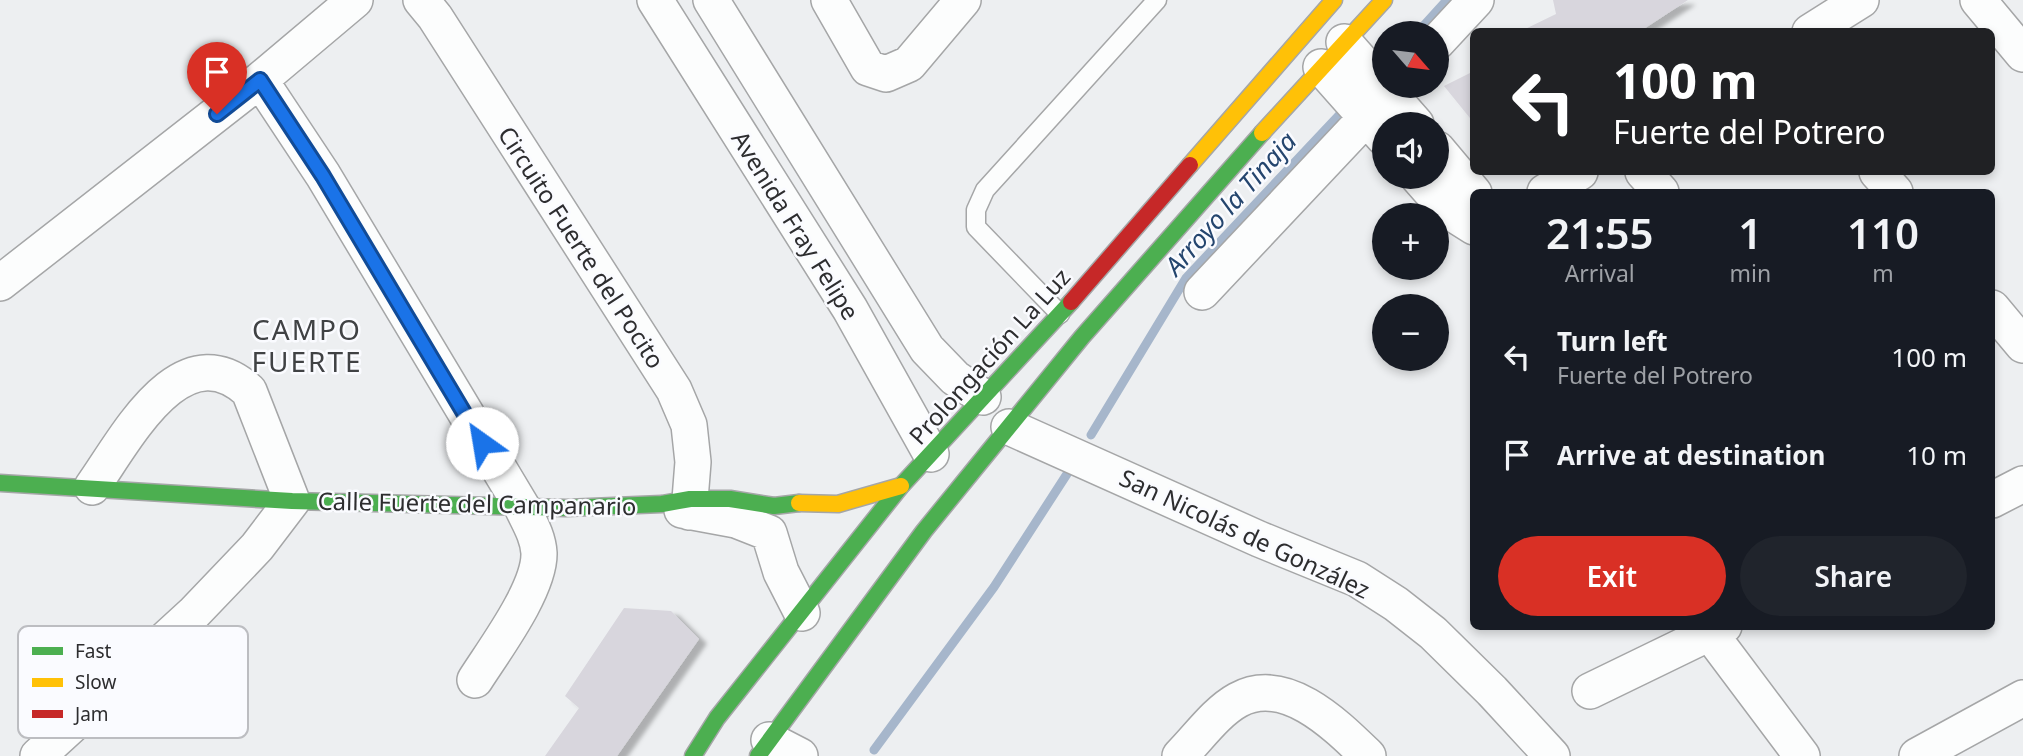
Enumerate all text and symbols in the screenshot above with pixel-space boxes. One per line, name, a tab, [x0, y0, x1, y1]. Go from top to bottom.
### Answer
north arrow	[1372, 21, 1449, 98]
map controls	[1372, 21, 1449, 371]
pin	[187, 42, 247, 114]
text: 100 m	[1613, 47, 1758, 113]
icon: arrive	[198, 53, 236, 91]
icon: left	[1498, 56, 1589, 147]
text: Fuerte del Potrero	[1613, 110, 1886, 153]
button: sound	[1372, 112, 1449, 189]
street label: Circuito Fuerte del Pocito	[491, 120, 673, 374]
water label: Arroyo la Tinaja	[1154, 123, 1304, 284]
street label: Avenida Fray Felipe	[724, 124, 868, 326]
button: +	[1372, 203, 1449, 280]
text: 21:55	[1546, 204, 1654, 261]
text: 1	[1738, 204, 1762, 261]
text: 110	[1847, 204, 1919, 261]
text: Arrival	[1565, 257, 1635, 289]
text: min	[1729, 257, 1771, 289]
text: m	[1872, 257, 1894, 289]
street label: Prolongación La Luz	[901, 261, 1077, 451]
button: −	[1372, 294, 1449, 371]
district label: CAMPO FUERTE	[251, 310, 363, 380]
text: Turn left	[1557, 323, 1668, 359]
icon: left	[1498, 338, 1536, 376]
text: 100 m	[1891, 339, 1967, 375]
text: Fuerte del Potrero	[1557, 359, 1753, 391]
position arrow	[445, 406, 519, 480]
icon: arrive	[1498, 436, 1536, 474]
text: Arrive at destination	[1557, 437, 1826, 473]
text: 10 m	[1906, 437, 1967, 473]
street label: San Nicolás de González	[1115, 460, 1375, 606]
street label: Calle Fuerte del Campanario	[317, 484, 637, 522]
button: Exit	[1498, 536, 1726, 616]
button: Share	[1740, 536, 1967, 616]
legend	[18, 626, 248, 738]
text: Fast	[75, 638, 112, 664]
text: Slow	[75, 669, 116, 695]
text: Jam	[73, 701, 109, 727]

